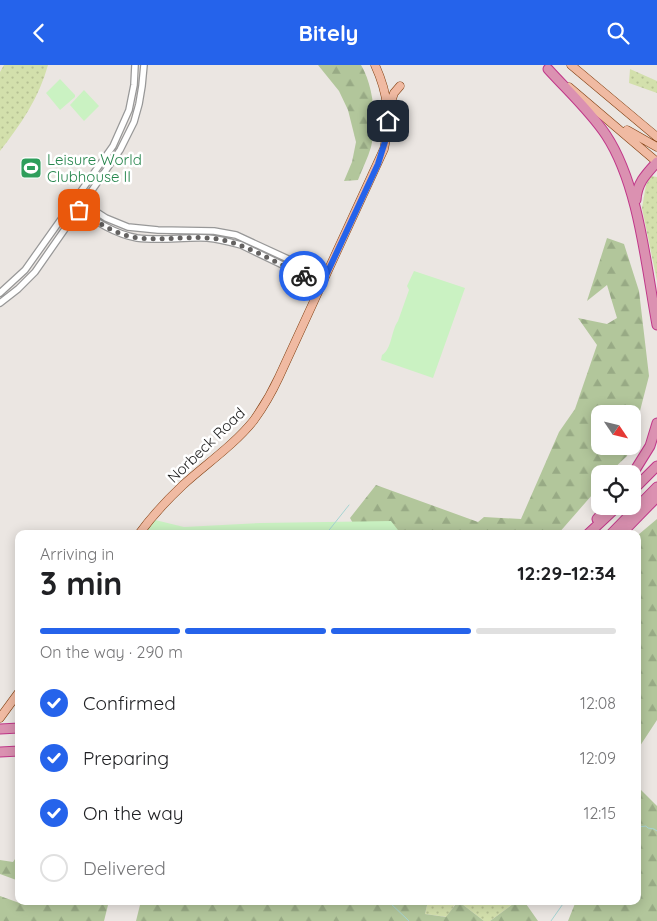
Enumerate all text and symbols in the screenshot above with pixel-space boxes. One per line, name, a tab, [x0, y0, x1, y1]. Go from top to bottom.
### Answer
icon: back	[25, 19, 53, 47]
text: Bitely	[299, 19, 359, 47]
icon: search	[604, 19, 632, 47]
pin	[367, 100, 409, 142]
icon: home	[374, 107, 402, 135]
place label: Leisure World Clubhouse II	[47, 150, 142, 186]
sports icon: Leisure World Clubhouse II	[19, 156, 43, 180]
pin	[58, 189, 100, 231]
icon: bag	[65, 196, 93, 224]
courier	[279, 251, 329, 301]
icon: bike	[290, 262, 318, 290]
street label: Norbeck Road	[163, 403, 249, 487]
north arrow	[591, 405, 641, 455]
map controls	[591, 405, 641, 515]
button: locate	[591, 465, 641, 515]
text: Arriving in	[40, 544, 114, 564]
text: 12:29–12:34	[517, 561, 616, 585]
text: 3 min	[40, 563, 122, 603]
text: On the way · 290 m	[40, 642, 183, 662]
icon: check	[40, 689, 68, 717]
text: Confirmed	[83, 691, 176, 715]
text: 12:08	[580, 693, 616, 713]
icon: check	[40, 744, 68, 772]
text: Preparing	[83, 746, 169, 770]
text: 12:09	[580, 748, 616, 768]
icon: check	[40, 799, 68, 827]
text: On the way	[83, 801, 184, 825]
text: 12:15	[584, 803, 616, 823]
text: Delivered	[83, 856, 166, 880]

